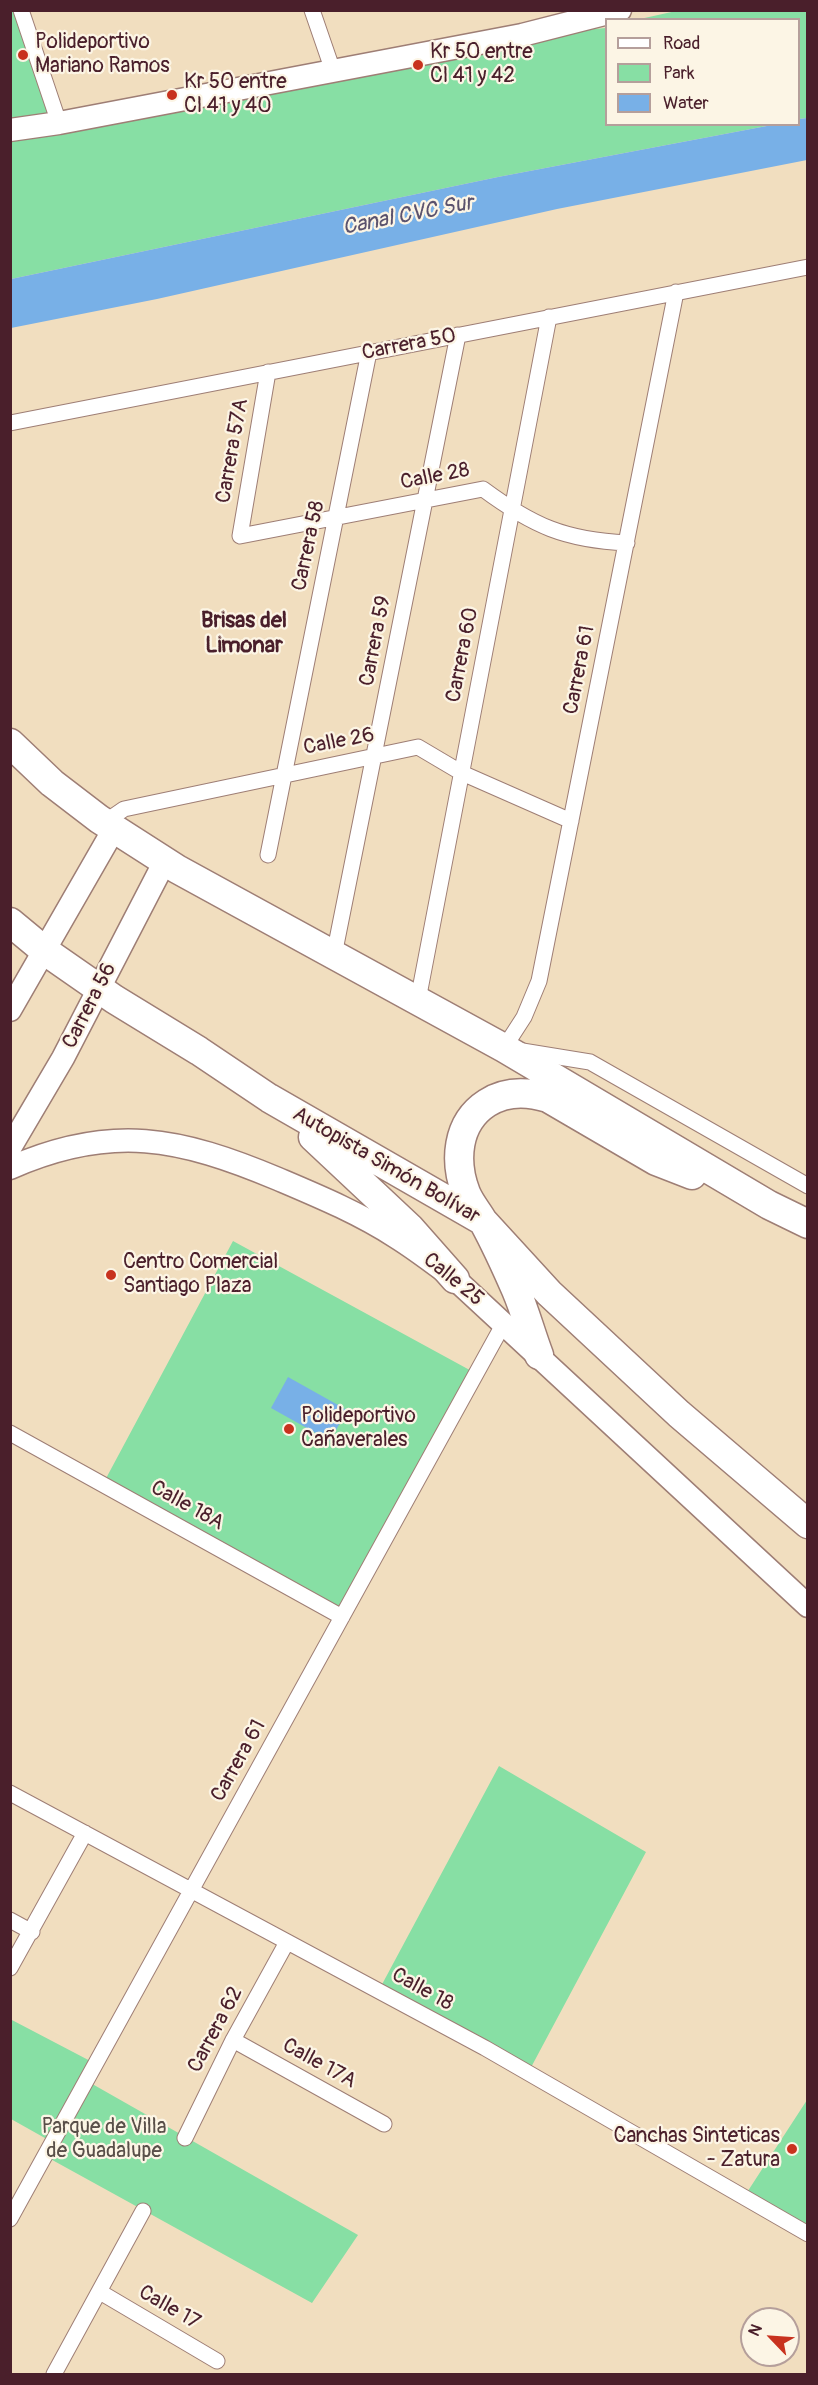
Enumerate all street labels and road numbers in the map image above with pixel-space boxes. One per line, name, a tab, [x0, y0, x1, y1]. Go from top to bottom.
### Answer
street label: Carrera 50	[360, 324, 458, 366]
street label: Carrera 57A	[211, 397, 255, 505]
street label: Calle 28	[398, 458, 472, 496]
street label: Carrera 58	[287, 499, 331, 593]
street label: Carrera 59	[355, 594, 397, 688]
street label: Carrera 60	[441, 605, 485, 705]
street label: Carrera 61	[559, 623, 601, 717]
street label: Calle 26	[301, 723, 377, 761]
street label: Carrera 56	[58, 959, 122, 1053]
street label: Autopista Simón Bolívar	[288, 1102, 484, 1230]
street label: Calle 25	[418, 1248, 488, 1312]
street label: Calle 18A	[146, 1476, 228, 1536]
street label: Carrera 61	[206, 1716, 272, 1806]
street label: Calle 18	[387, 1963, 457, 2017]
street label: Carrera 62	[183, 1983, 249, 2077]
street label: Calle 17A	[278, 2033, 360, 2095]
street label: Calle 17	[134, 2280, 204, 2336]

